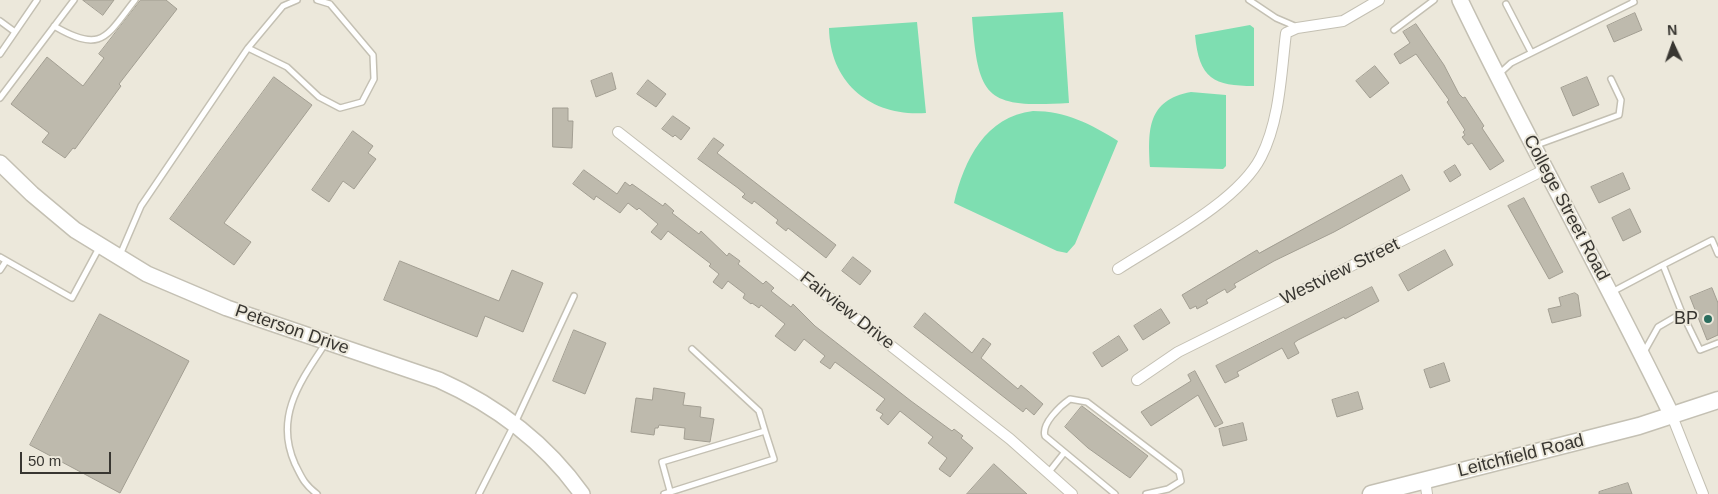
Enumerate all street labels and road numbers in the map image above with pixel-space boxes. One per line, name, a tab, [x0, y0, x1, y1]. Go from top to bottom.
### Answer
street label: College Street Road	[1518, 131, 1614, 285]
street label: Westview Street	[1277, 234, 1403, 310]
street label: Fairview Drive	[795, 267, 899, 355]
street label: Peterson Drive	[232, 300, 352, 360]
street label: Leitchfield Road	[1456, 430, 1586, 482]

